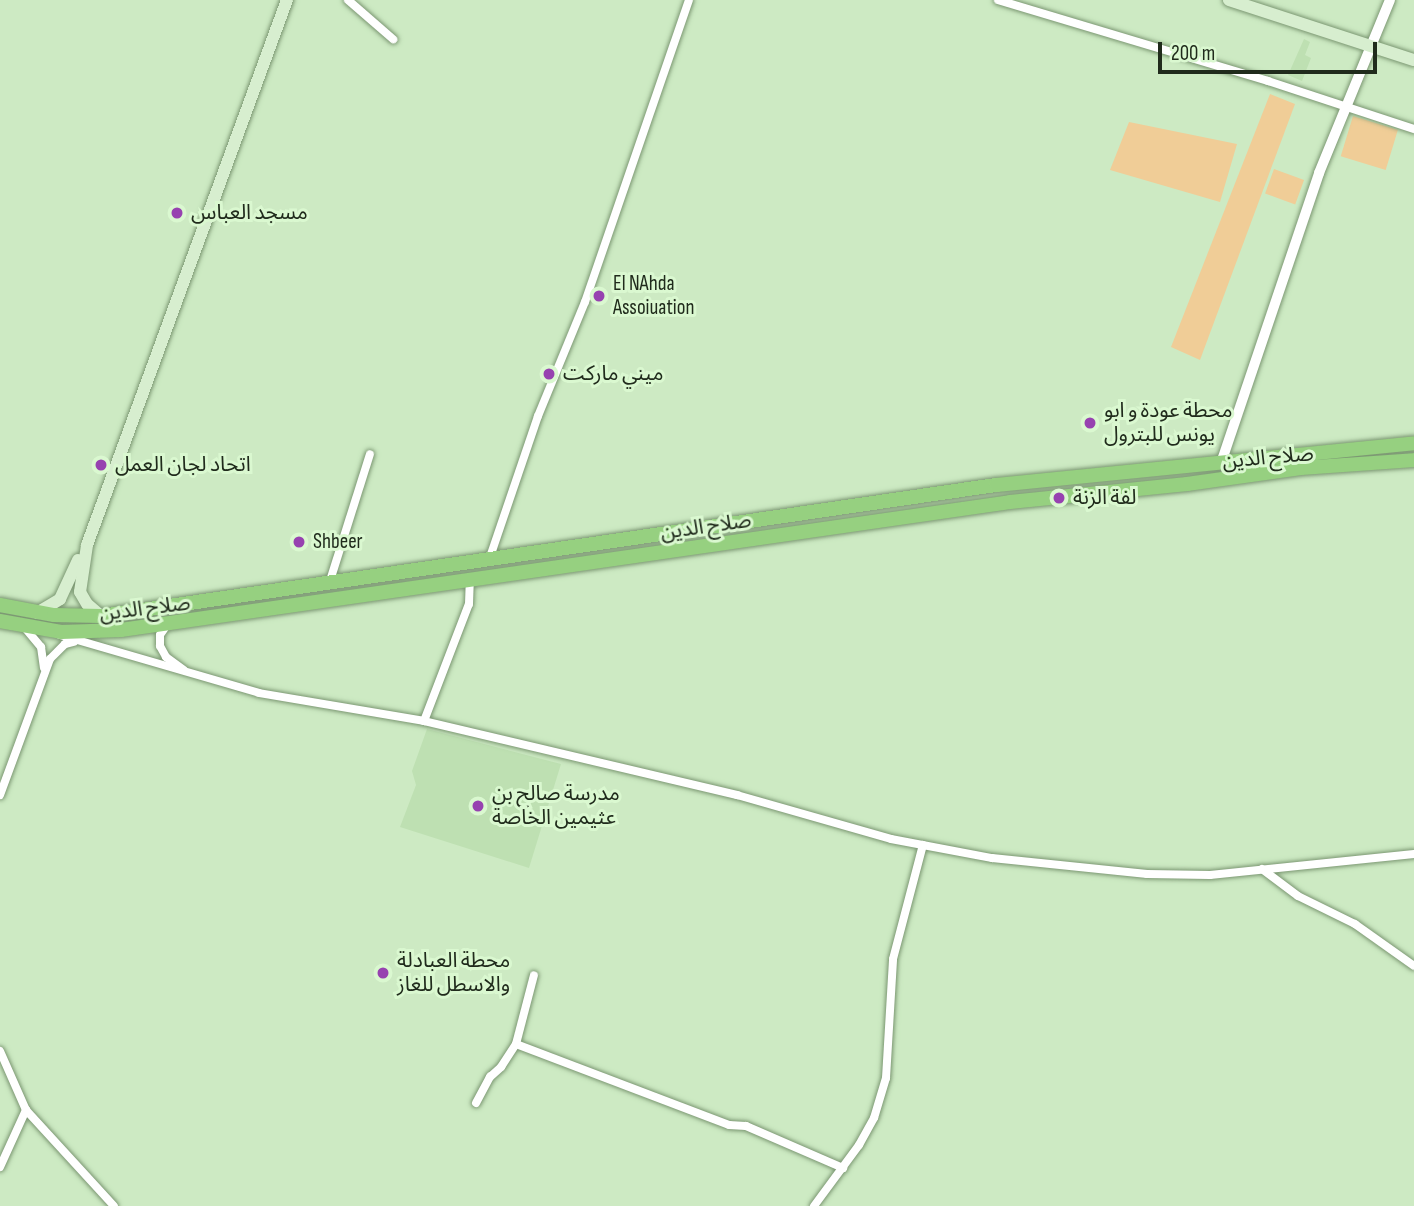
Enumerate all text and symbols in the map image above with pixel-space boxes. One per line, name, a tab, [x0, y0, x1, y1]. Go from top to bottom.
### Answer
scale bar	[1162, 28, 1381, 72]
text: 200 m	[1171, 41, 1215, 66]
place label: مسجد العباس	[191, 200, 308, 226]
marker: مسجد العباس	[169, 205, 185, 221]
place label: El NAhda Assoiuation	[613, 271, 694, 321]
marker: El NAhda Assoiuation	[591, 288, 607, 304]
place label: ميني ماركت	[563, 361, 663, 387]
marker: ميني ماركت	[541, 366, 557, 382]
place label: محطة عودة و ابو يونس للبترول	[1104, 398, 1232, 448]
marker: محطة عودة و ابو يونس للبترول	[1082, 415, 1098, 431]
street label: صلاح الدين	[1221, 441, 1315, 475]
place label: اتحاد لجان العمل	[115, 452, 251, 478]
marker: اتحاد لجان العمل	[93, 457, 109, 473]
place label: لفة الزنة	[1073, 485, 1136, 511]
marker: لفة الزنة	[1051, 490, 1067, 506]
street label: صلاح الدين	[659, 508, 753, 546]
place label: Shbeer	[313, 529, 363, 555]
marker: Shbeer	[291, 534, 307, 550]
street label: صلاح الدين	[98, 591, 192, 627]
place label: مدرسة صالح بن عثيمين الخاصة	[492, 781, 620, 831]
marker: مدرسة صالح بن عثيمين الخاصة	[470, 798, 486, 814]
place label: محطة العبادلة والاسطل للغاز	[397, 948, 510, 998]
marker: محطة العبادلة والاسطل للغاز	[375, 965, 391, 981]

